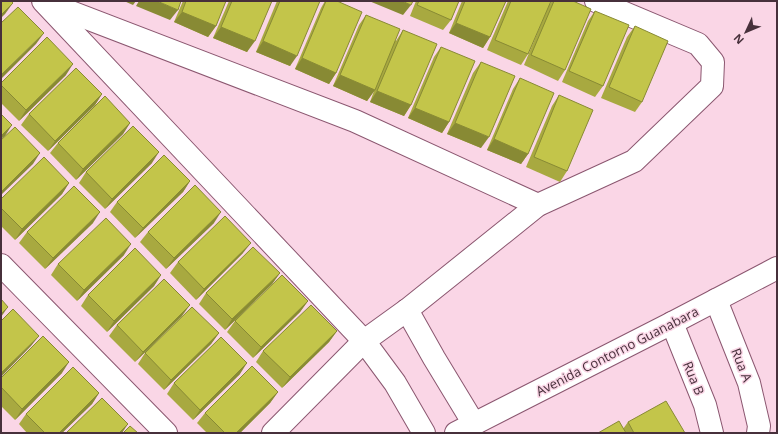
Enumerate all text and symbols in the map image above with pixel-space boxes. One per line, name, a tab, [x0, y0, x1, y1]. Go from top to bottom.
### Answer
north arrow	[726, 12, 766, 52]
text: N	[730, 31, 747, 48]
street label: Avenida Contorno Guanabara	[533, 302, 701, 400]
street label: Rua A	[727, 346, 757, 385]
street label: Rua B	[679, 358, 709, 398]

